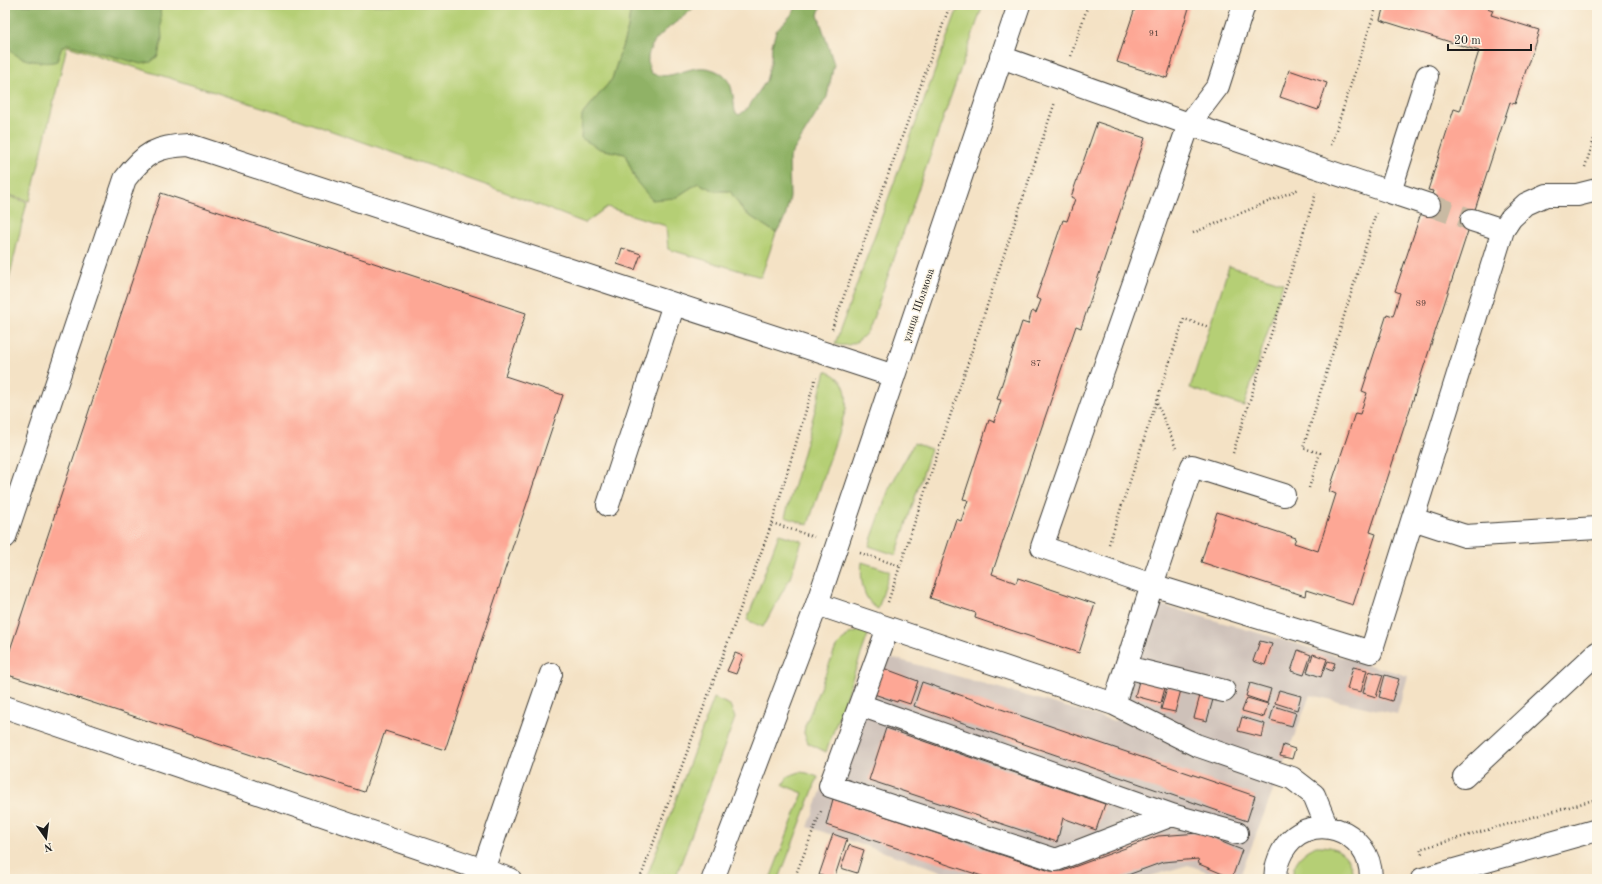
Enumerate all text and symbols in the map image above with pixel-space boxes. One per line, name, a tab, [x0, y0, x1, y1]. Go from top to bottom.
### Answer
scale bar	[1448, 26, 1531, 52]
house number: 91	[1149, 29, 1159, 38]
text: 20 m	[1454, 35, 1481, 47]
street label: улица Шолмова	[902, 267, 937, 344]
house number: 89	[1416, 299, 1426, 308]
house number: 87	[1031, 359, 1041, 368]
north arrow	[26, 818, 66, 858]
text: N	[42, 840, 53, 853]

